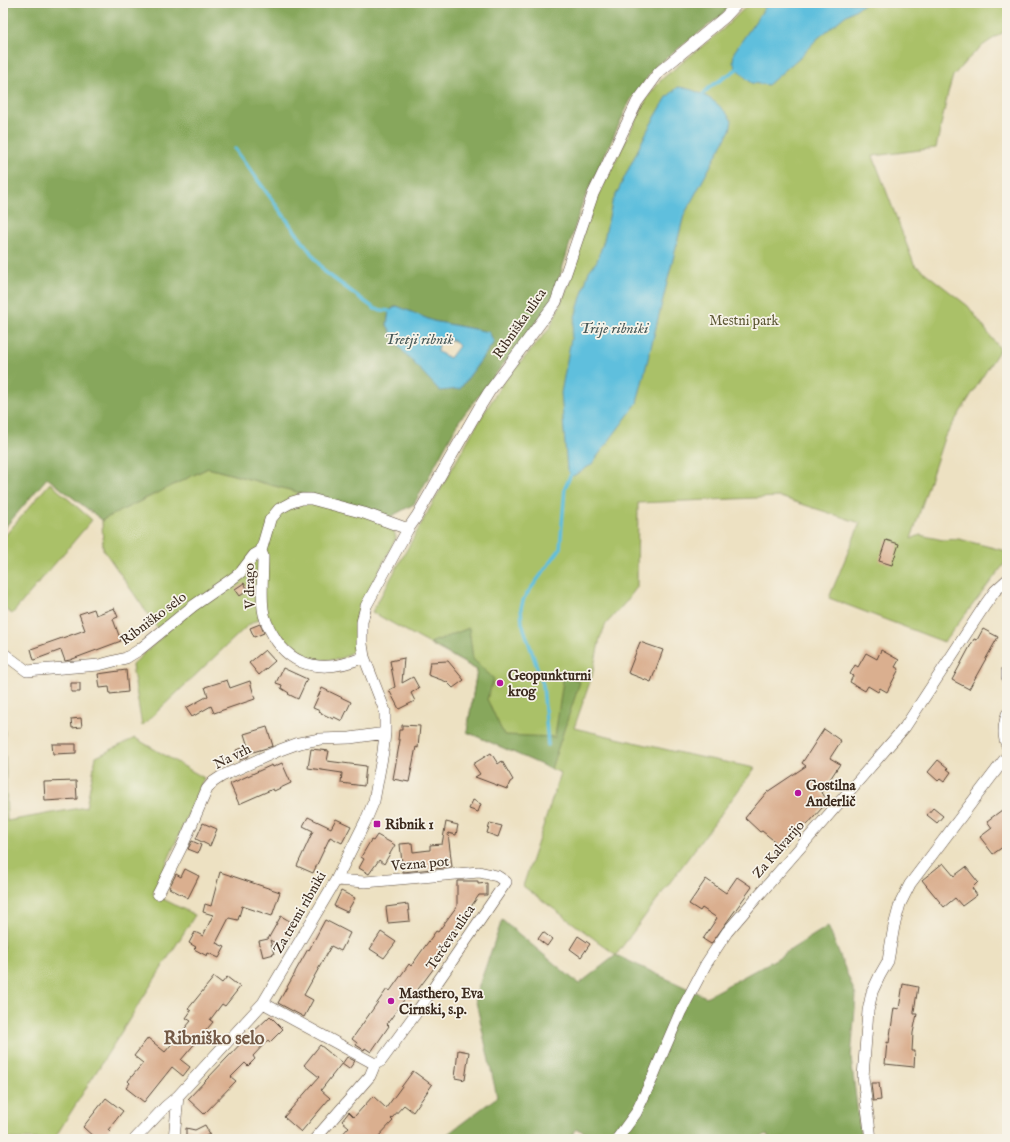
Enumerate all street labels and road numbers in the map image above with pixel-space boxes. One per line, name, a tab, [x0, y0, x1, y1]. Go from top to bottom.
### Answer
street label: Ribniška ulica	[489, 284, 551, 362]
street label: V drago	[241, 562, 259, 610]
street label: Ribniško selo	[117, 588, 191, 650]
street label: Na vrh	[211, 740, 255, 774]
street label: Za Kalvarijo	[749, 817, 809, 882]
street label: Vezna pot	[389, 852, 450, 876]
street label: Za tremi ribniki	[269, 868, 331, 957]
street label: Terčeva ulica	[422, 901, 480, 974]

